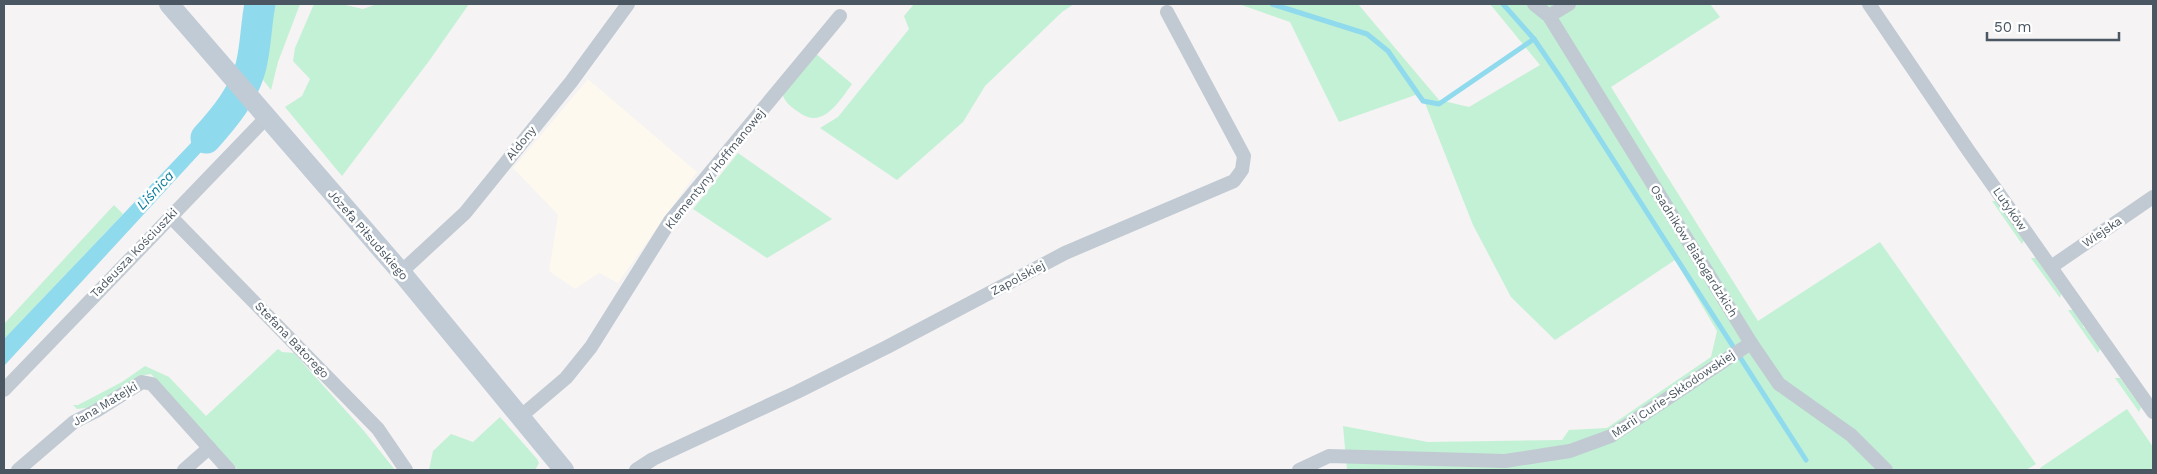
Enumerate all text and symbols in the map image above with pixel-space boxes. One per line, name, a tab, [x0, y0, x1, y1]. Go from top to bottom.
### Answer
scale bar	[1987, 10, 2120, 42]
text: 50 m	[1994, 18, 2031, 36]
street label: Klementyny Hoffmanowej	[662, 106, 768, 232]
street label: Aldony	[503, 123, 539, 163]
water label: Liśnica	[133, 167, 177, 213]
street label: Osadników Białogardzkich	[1647, 182, 1741, 320]
street label: Lutyków	[1990, 185, 2030, 233]
street label: Józefa Piłsudskiego	[325, 187, 411, 283]
street label: Tadeusza Kościuszki	[88, 205, 180, 301]
street label: Wiejska	[2080, 214, 2125, 250]
street label: Zapolskiej	[989, 258, 1047, 298]
street label: Stefana Batorego	[252, 299, 332, 381]
street label: Marii Curie-Skłodowskiej	[1609, 348, 1737, 440]
street label: Jana Matejki	[70, 379, 140, 429]

